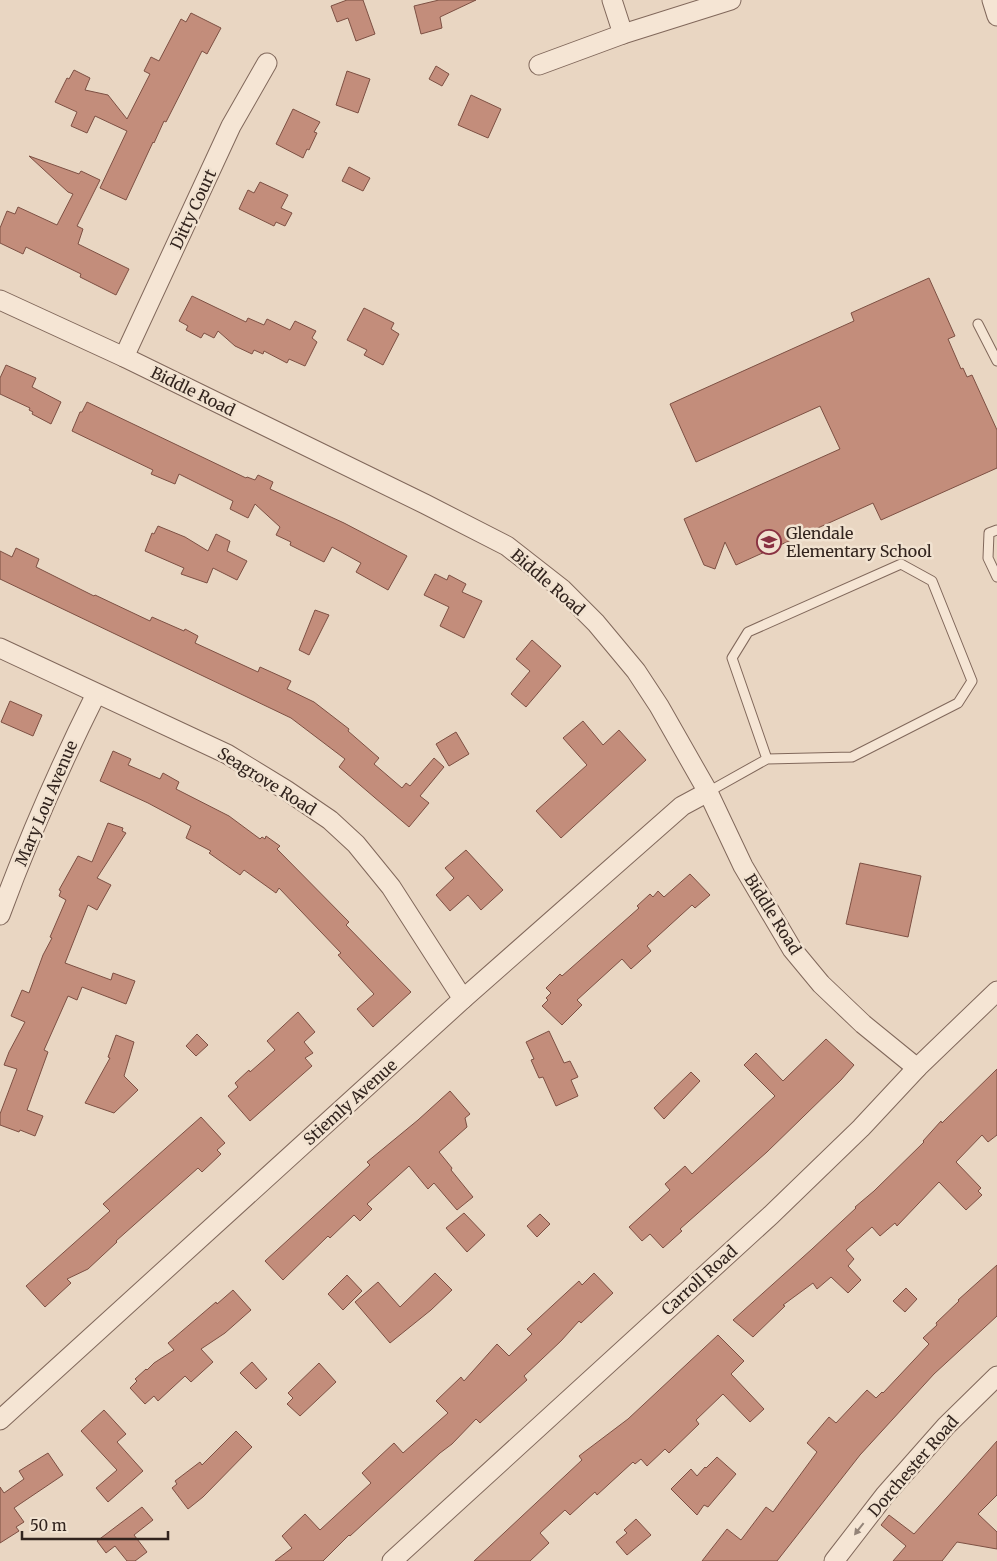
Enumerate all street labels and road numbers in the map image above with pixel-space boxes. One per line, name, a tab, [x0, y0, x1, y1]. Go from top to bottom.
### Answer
street label: Ditty Court	[166, 165, 220, 252]
street label: Biddle Road	[148, 362, 239, 420]
street label: Biddle Road	[507, 545, 589, 620]
street label: Mary Lou Avenue	[11, 737, 81, 869]
street label: Seagrove Road	[214, 743, 320, 819]
street label: Biddle Road	[740, 870, 806, 958]
street label: Stiemly Avenue	[299, 1055, 401, 1149]
street label: Carroll Road	[657, 1241, 741, 1319]
street label: Dorchester Road	[864, 1411, 963, 1521]

